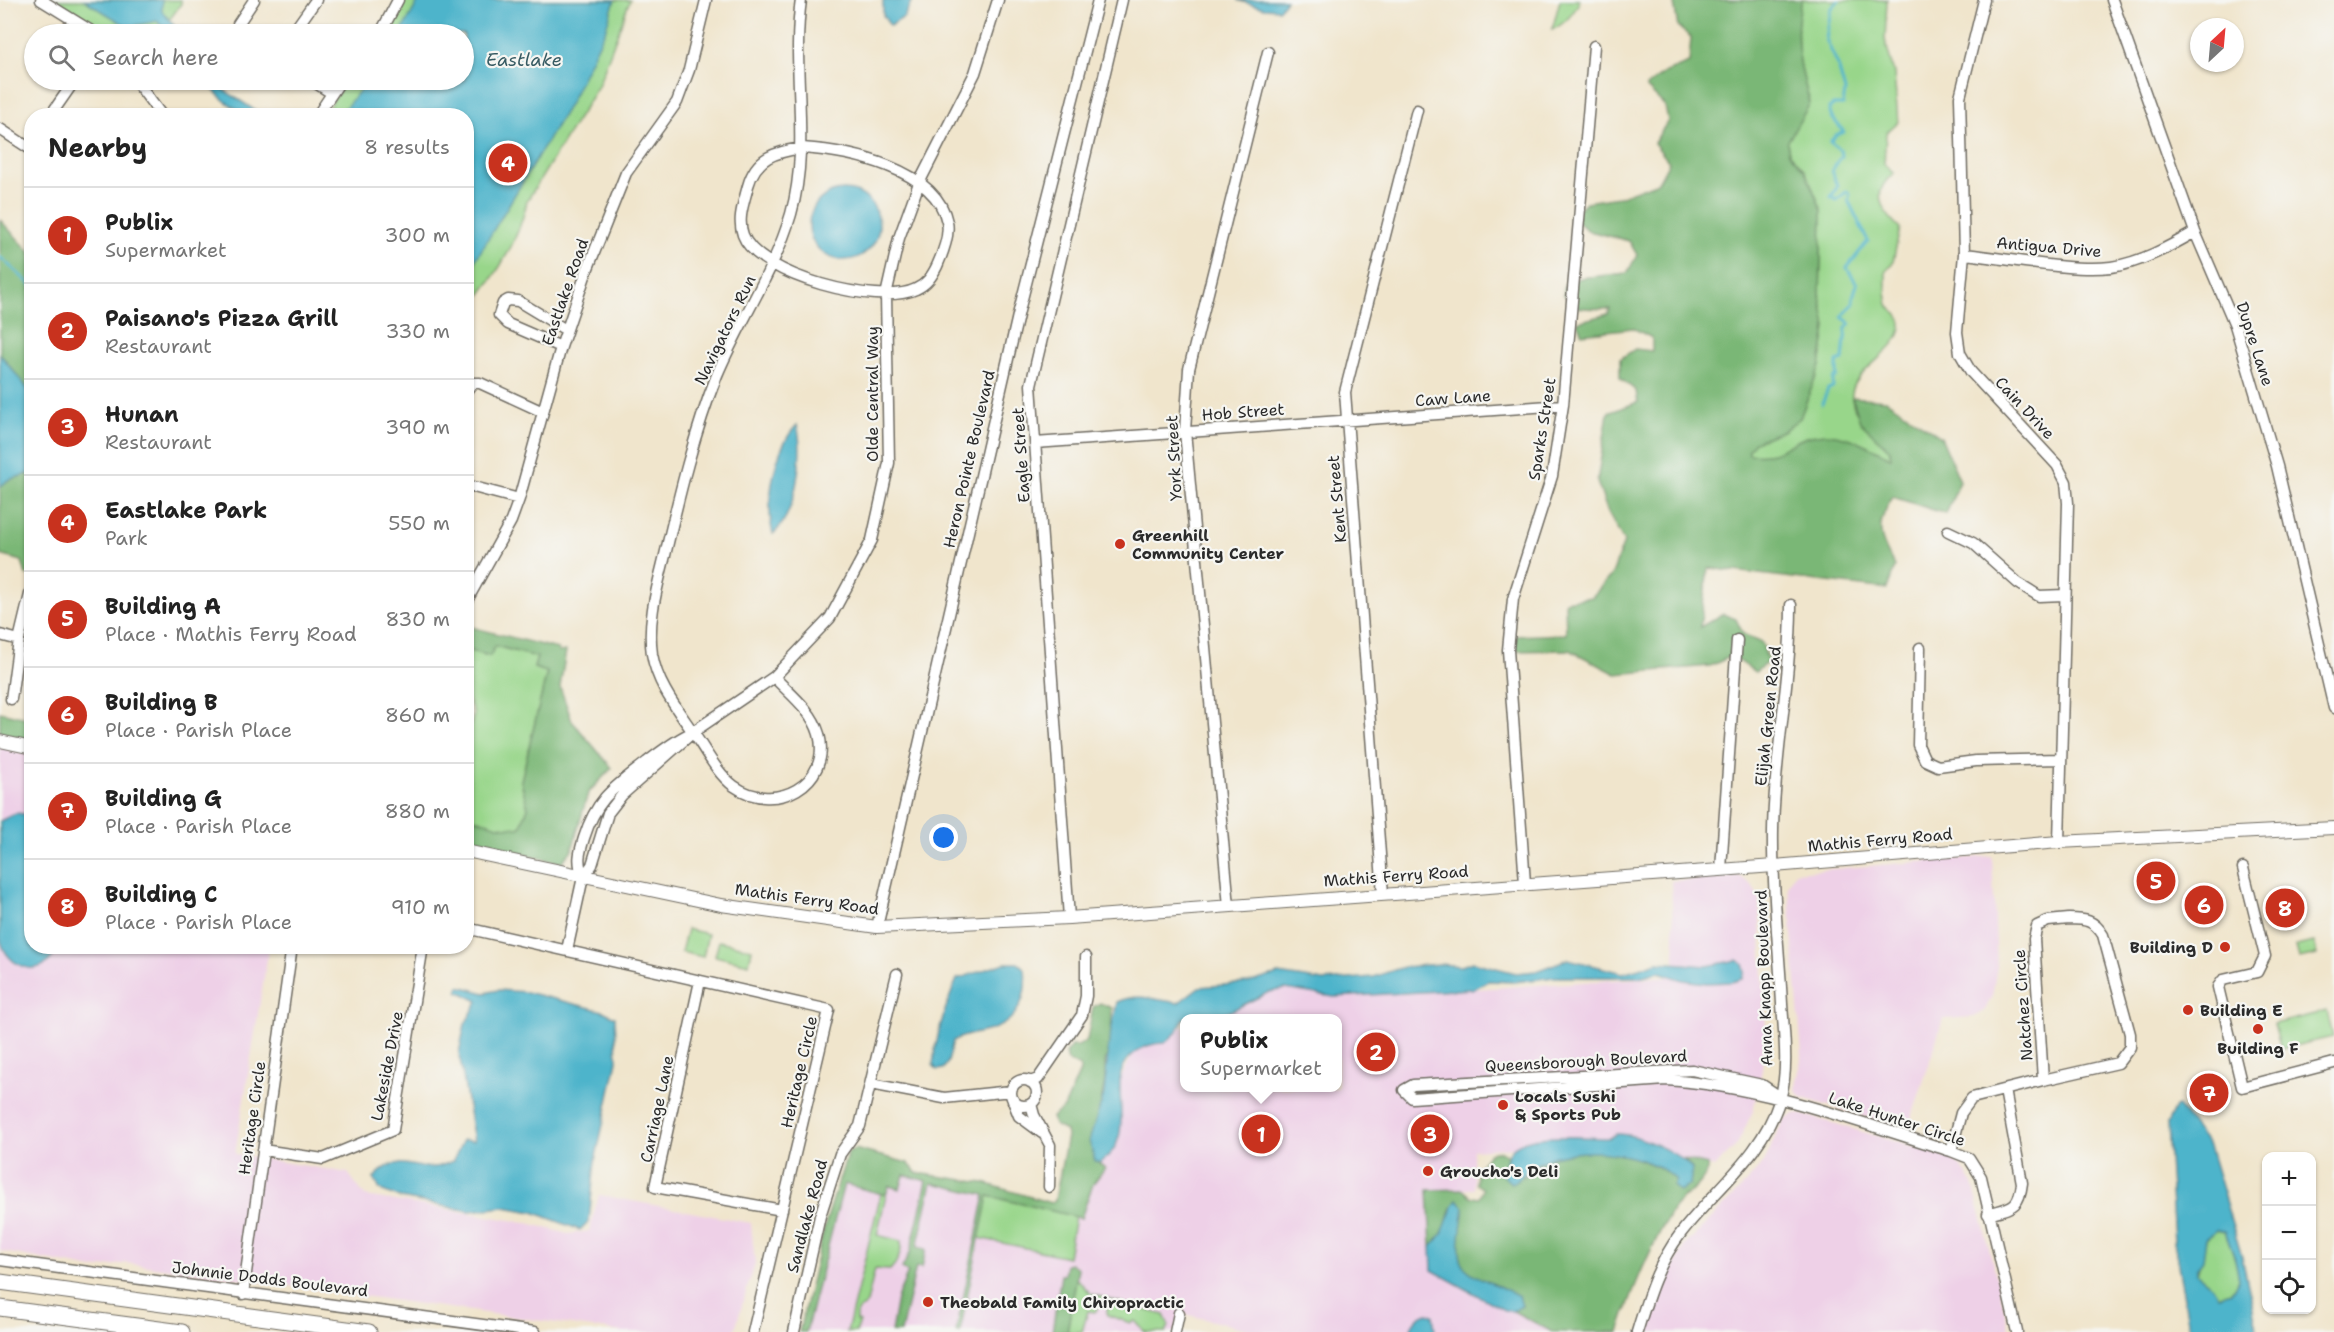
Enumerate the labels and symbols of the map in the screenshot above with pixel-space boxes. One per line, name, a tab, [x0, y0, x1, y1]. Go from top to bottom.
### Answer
north arrow	[2190, 18, 2244, 72]
water label: Eastlake	[486, 48, 562, 72]
pin: 4	[488, 140, 528, 186]
street label: Antigua Drive	[1995, 232, 2103, 262]
street label: Eastlake Road	[537, 236, 593, 348]
street label: Navigators Run	[689, 271, 761, 388]
street label: Dupre Lane	[2232, 299, 2278, 389]
street label: Olde Central Way	[862, 326, 883, 462]
street label: Heron Pointe Boulevard	[938, 368, 1000, 550]
street label: Cain Drive	[1991, 372, 2059, 444]
street label: Sparks Street	[1524, 376, 1560, 482]
street label: Caw Lane	[1414, 385, 1492, 411]
street label: Hob Street	[1201, 399, 1285, 425]
street label: Eagle Street	[1007, 407, 1035, 503]
street label: York Street	[1161, 414, 1187, 502]
street label: Kent Street	[1323, 454, 1351, 544]
place label: Greenhill Community Center	[1132, 525, 1284, 564]
marker: Greenhill Community Center	[1113, 537, 1127, 551]
street label: Elijah Green Road	[1750, 645, 1786, 787]
your location	[929, 823, 958, 852]
street label: Mathis Ferry Road	[1807, 823, 1953, 857]
pin: 5	[2136, 858, 2176, 904]
street label: Mathis Ferry Road	[1323, 860, 1469, 892]
street label: Mathis Ferry Road	[734, 878, 880, 920]
pin: 6	[2184, 882, 2224, 928]
pin: 8	[2266, 886, 2304, 930]
street label: Anna Knapp Boulevard	[1750, 889, 1778, 1067]
place label: Building D	[2130, 937, 2213, 958]
marker: Building D	[2218, 940, 2232, 954]
street label: Natchez Circle	[2009, 948, 2037, 1062]
place label: Building E	[2200, 1000, 2283, 1021]
marker: Building E	[2181, 1003, 2195, 1017]
street label: Lakeside Drive	[366, 1009, 408, 1123]
street label: Heritage Circle	[776, 1014, 822, 1130]
marker: Building F	[2251, 1022, 2265, 1036]
pin: 2	[1356, 1030, 1396, 1074]
place label: Building F	[2217, 1038, 2299, 1059]
street label: Queensborough Boulevard	[1484, 1045, 1688, 1077]
street label: Carriage Lane	[635, 1053, 679, 1165]
street label: Heritage Circle	[234, 1060, 270, 1176]
pin: 7	[2190, 1070, 2228, 1116]
place label: Locals Sushi & Sports Pub	[1515, 1086, 1621, 1125]
street label: Lake Hunter Circle	[1826, 1087, 1968, 1151]
marker: Locals Sushi & Sports Pub	[1496, 1098, 1510, 1112]
pin: 1	[1242, 1112, 1280, 1156]
pin: 3	[1410, 1112, 1450, 1156]
street label: Sandlake Road	[782, 1157, 832, 1275]
place label: Groucho's Deli	[1440, 1161, 1558, 1182]
marker: Groucho's Deli	[1421, 1164, 1435, 1178]
street label: Johnnie Dodds Boulevard	[171, 1257, 369, 1301]
place label: Theobald Family Chiropractic	[940, 1292, 1184, 1313]
marker: Theobald Family Chiropractic	[921, 1295, 935, 1309]

